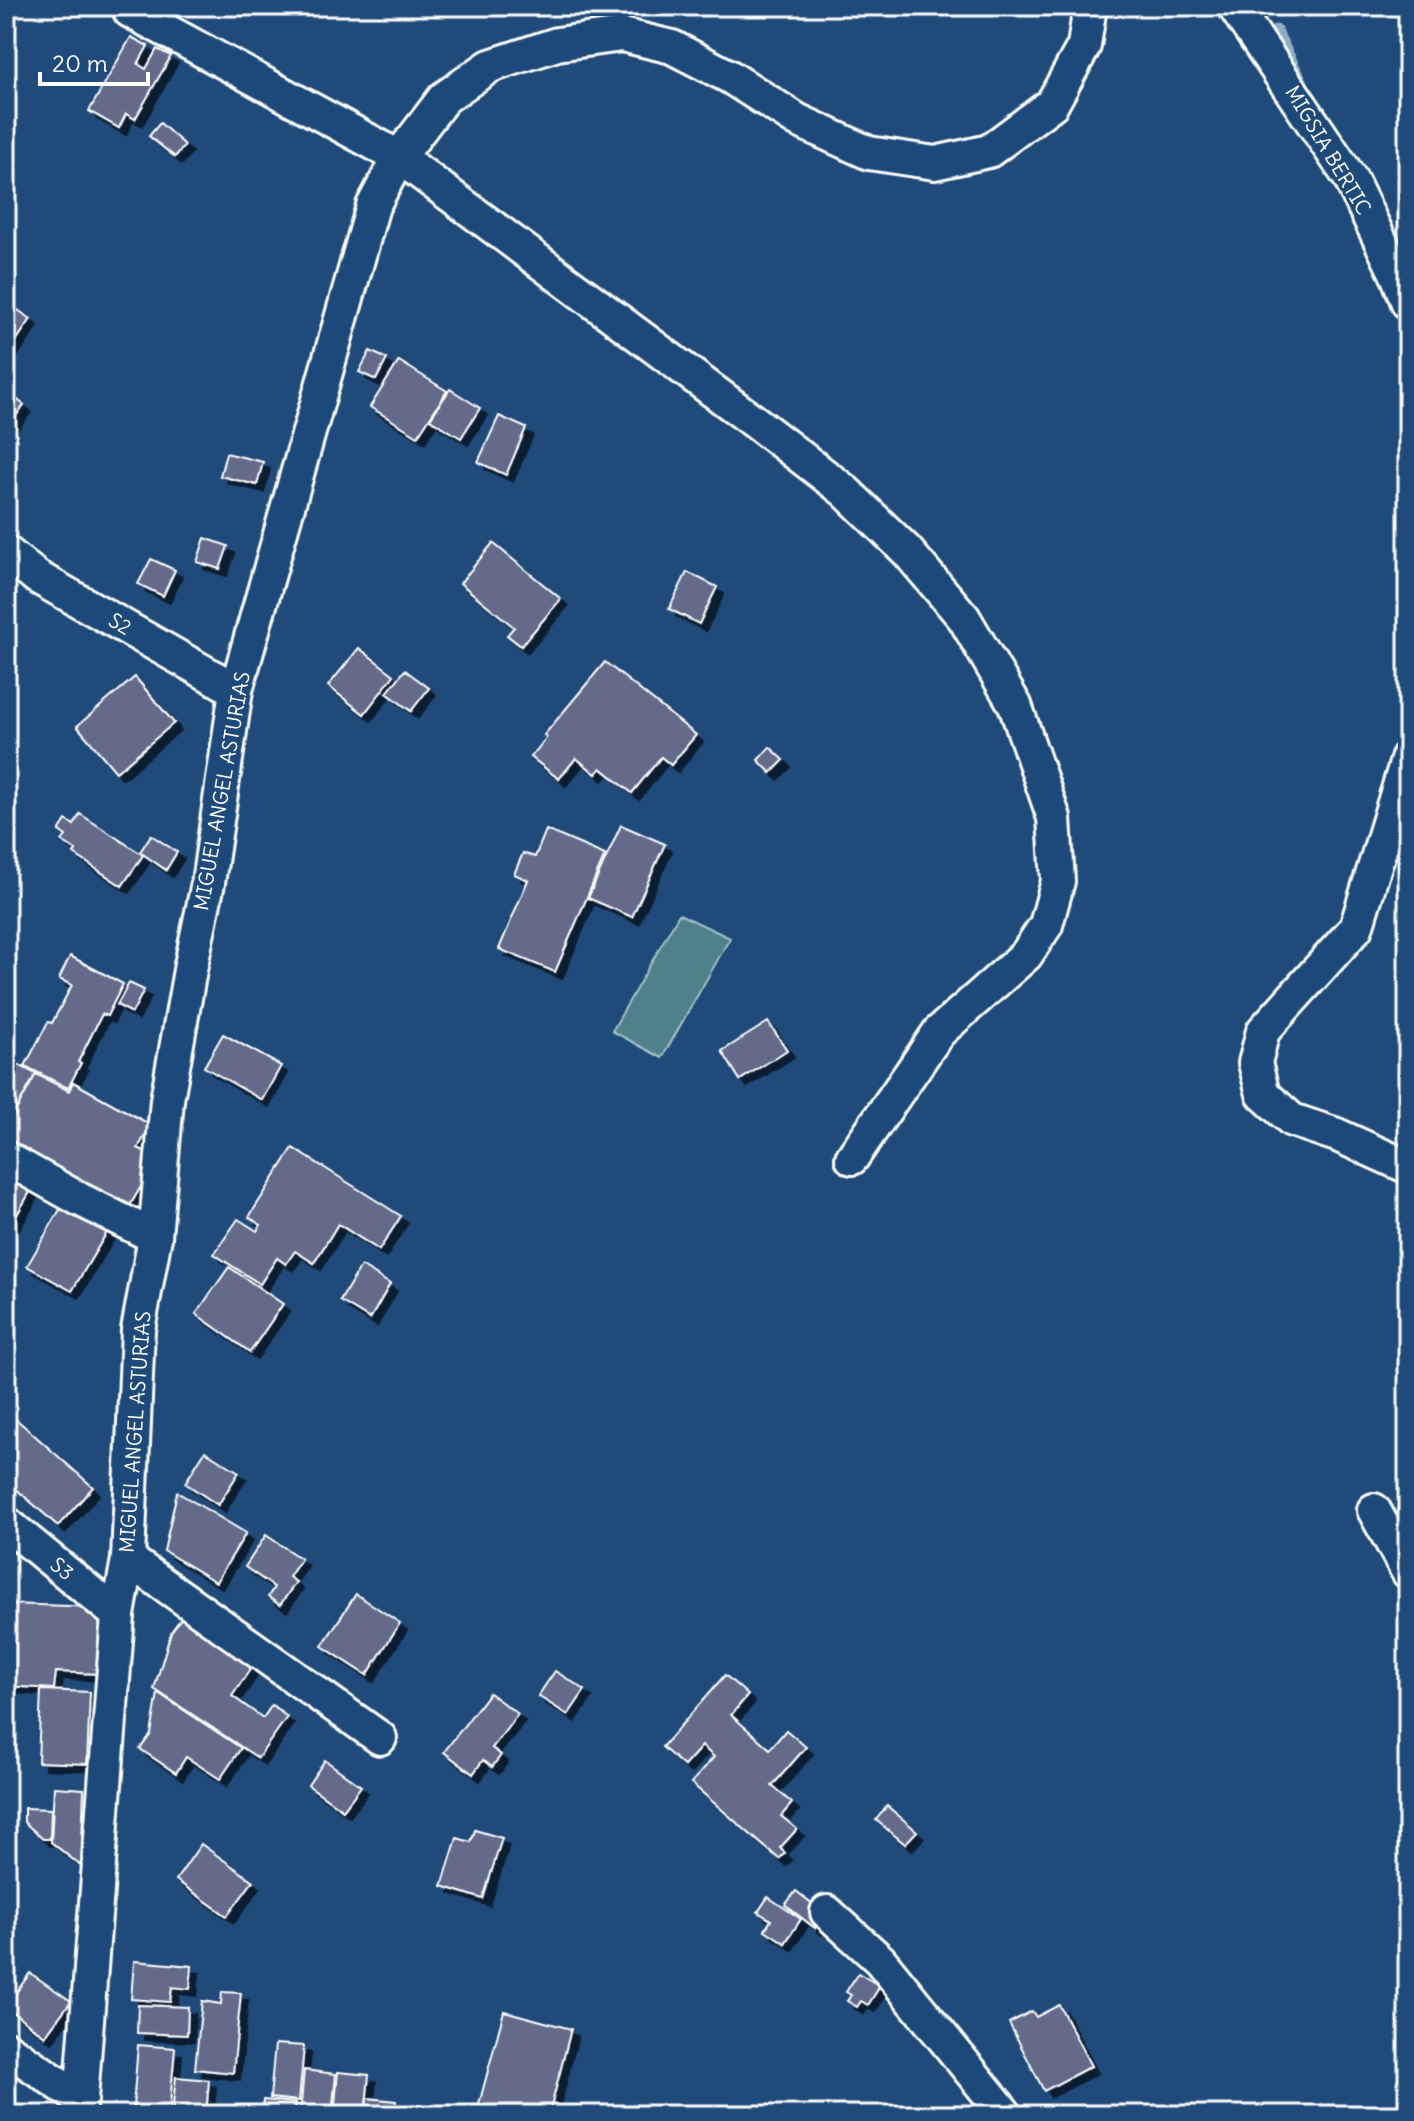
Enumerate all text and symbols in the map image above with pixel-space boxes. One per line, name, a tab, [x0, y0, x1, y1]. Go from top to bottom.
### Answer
scale bar	[40, 36, 148, 86]
text: 20 m	[52, 48, 108, 78]
street label: MIGSIA BERTIC	[1280, 81, 1377, 219]
street label: S2	[104, 607, 136, 640]
street label: MIGUEL ANGEL ASTURIAS	[188, 670, 255, 912]
street label: MIGUEL ANGEL ASTURIAS	[114, 1310, 155, 1554]
street label: S3	[46, 1552, 79, 1585]

